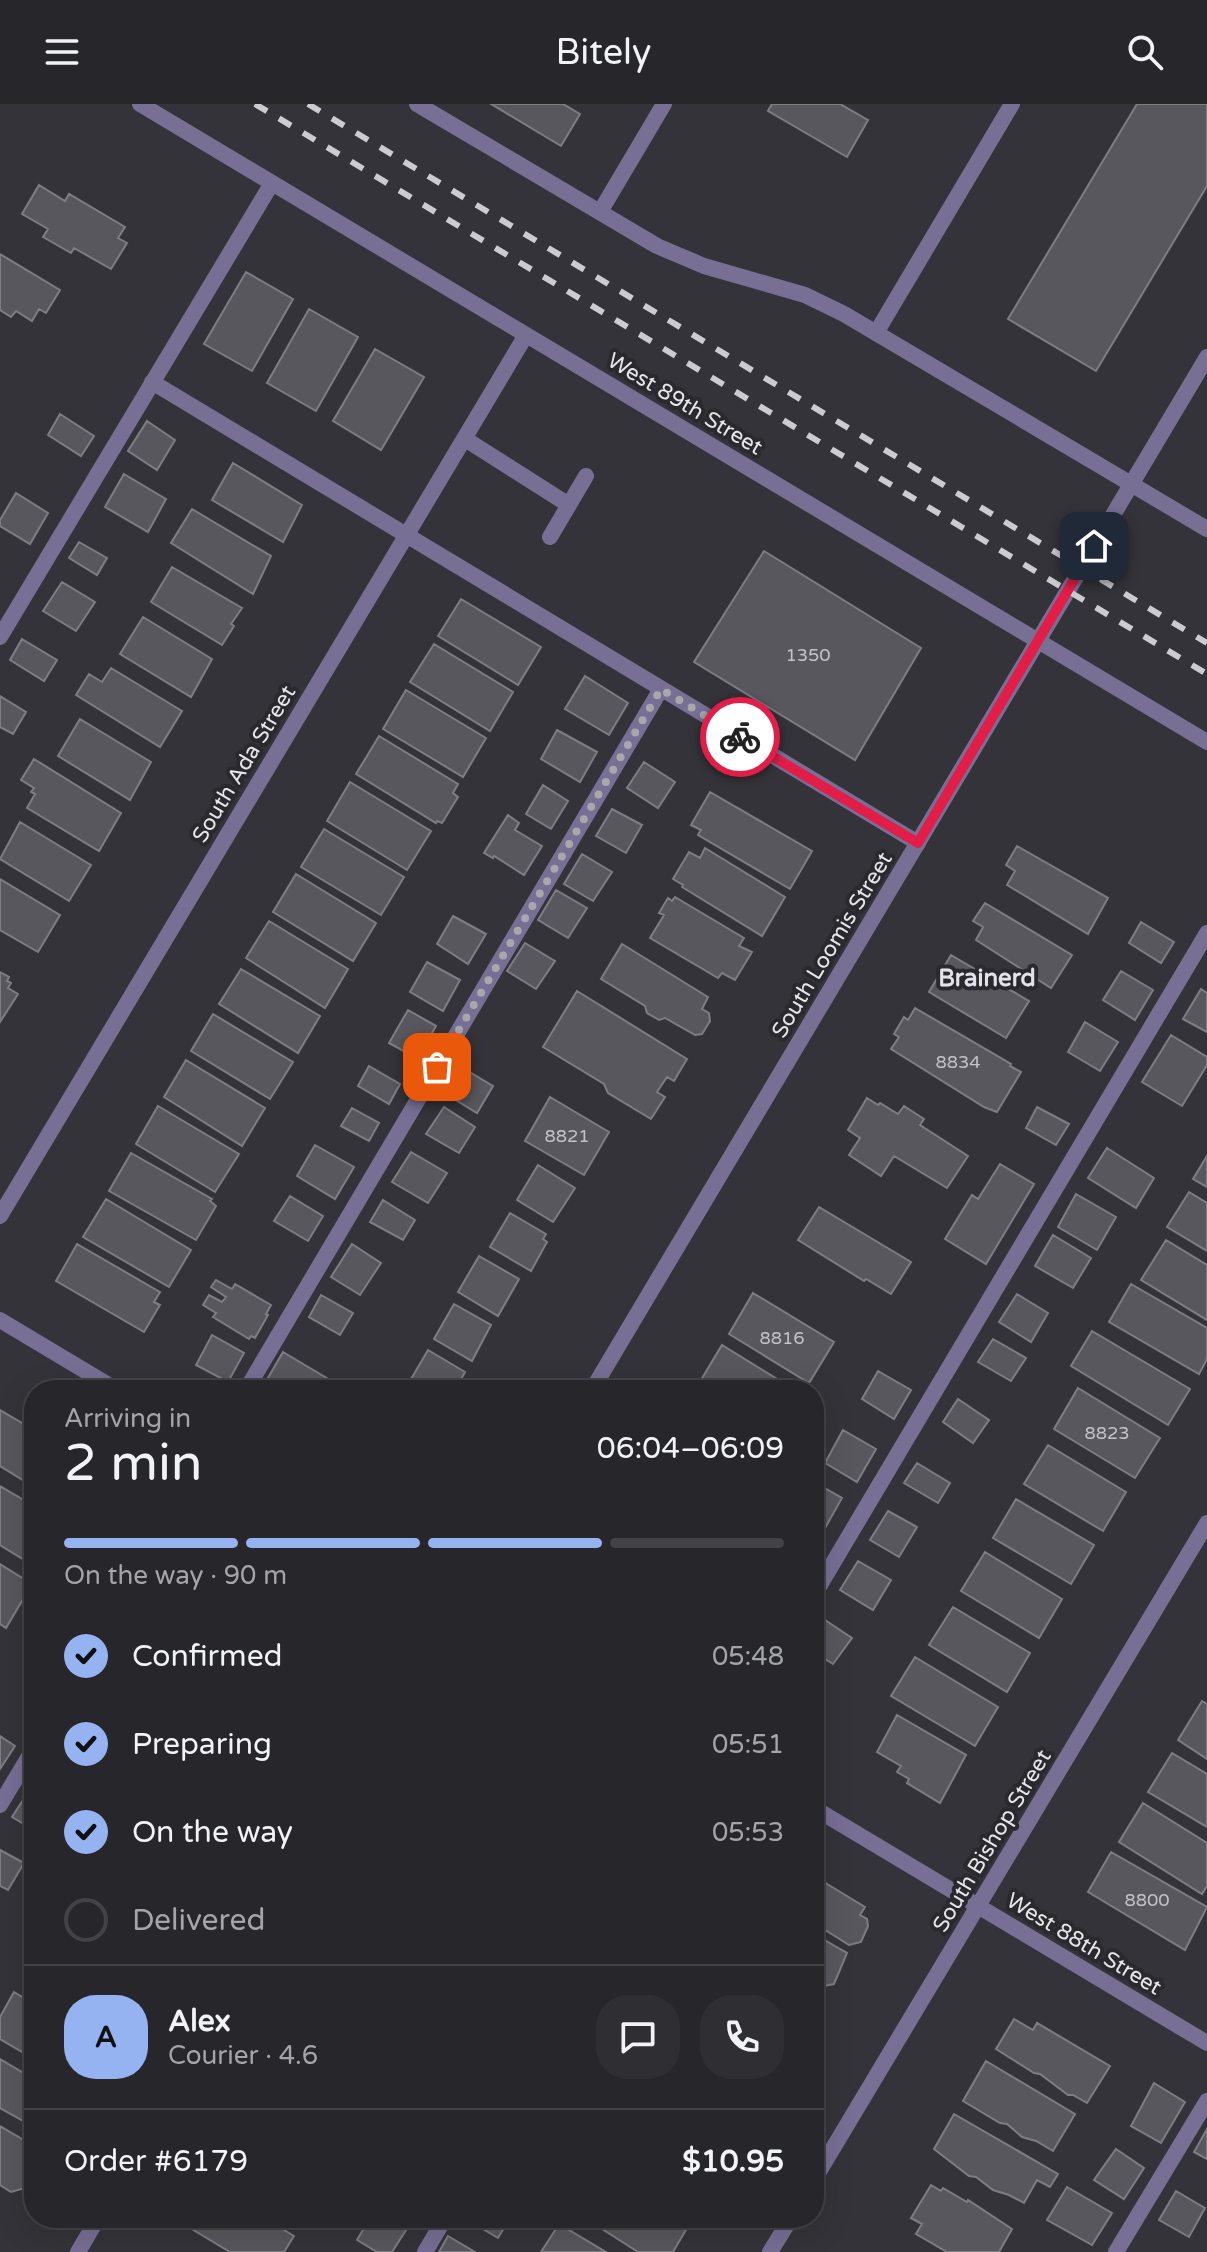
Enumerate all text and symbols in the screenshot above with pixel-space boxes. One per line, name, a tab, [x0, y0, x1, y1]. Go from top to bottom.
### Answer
icon: menu	[40, 30, 84, 74]
icon: search	[1123, 30, 1167, 74]
text: Bitely	[556, 31, 651, 74]
street label: West 89th Street	[603, 347, 767, 461]
pin	[1060, 512, 1128, 580]
icon: home	[1072, 524, 1116, 568]
house number: 1350	[785, 644, 831, 666]
street label: South Ada Street	[187, 681, 301, 847]
courier	[700, 697, 780, 777]
icon: bike	[718, 715, 762, 759]
street label: South Loomis Street	[766, 847, 898, 1043]
district label: Brainerd	[938, 964, 1036, 993]
pin	[403, 1033, 471, 1101]
icon: bag	[415, 1045, 459, 1089]
house number: 8834	[935, 1051, 981, 1073]
house number: 8821	[544, 1125, 590, 1147]
house number: 8816	[759, 1327, 805, 1349]
text: Arriving in	[64, 1403, 191, 1434]
house number: 8823	[1084, 1422, 1130, 1444]
text: 06:04–06:09	[597, 1430, 784, 1467]
text: 2 min	[64, 1432, 203, 1495]
text: On the way · 90 m	[64, 1560, 287, 1591]
icon: check	[64, 1634, 108, 1678]
text: Confirmed	[132, 1638, 283, 1675]
text: 05:48	[712, 1641, 784, 1672]
icon: check	[64, 1722, 108, 1766]
text: Preparing	[132, 1726, 272, 1763]
text: 05:51	[712, 1729, 784, 1760]
street label: South Bishop Street	[927, 1745, 1057, 1937]
icon: check	[64, 1810, 108, 1854]
text: On the way	[132, 1814, 293, 1851]
text: 05:53	[712, 1817, 784, 1848]
street label: West 88th Street	[1002, 1887, 1166, 2001]
house number: 8800	[1124, 1889, 1170, 1911]
text: Delivered	[132, 1902, 266, 1939]
button: chat	[596, 1995, 680, 2079]
button: phone	[700, 1995, 784, 2079]
text: Alex	[168, 2003, 231, 2040]
text: A	[95, 2019, 117, 2056]
text: Courier · 4.6	[168, 2040, 318, 2071]
text: Order #6179	[64, 2143, 248, 2180]
text: $10.95	[682, 2143, 784, 2180]

